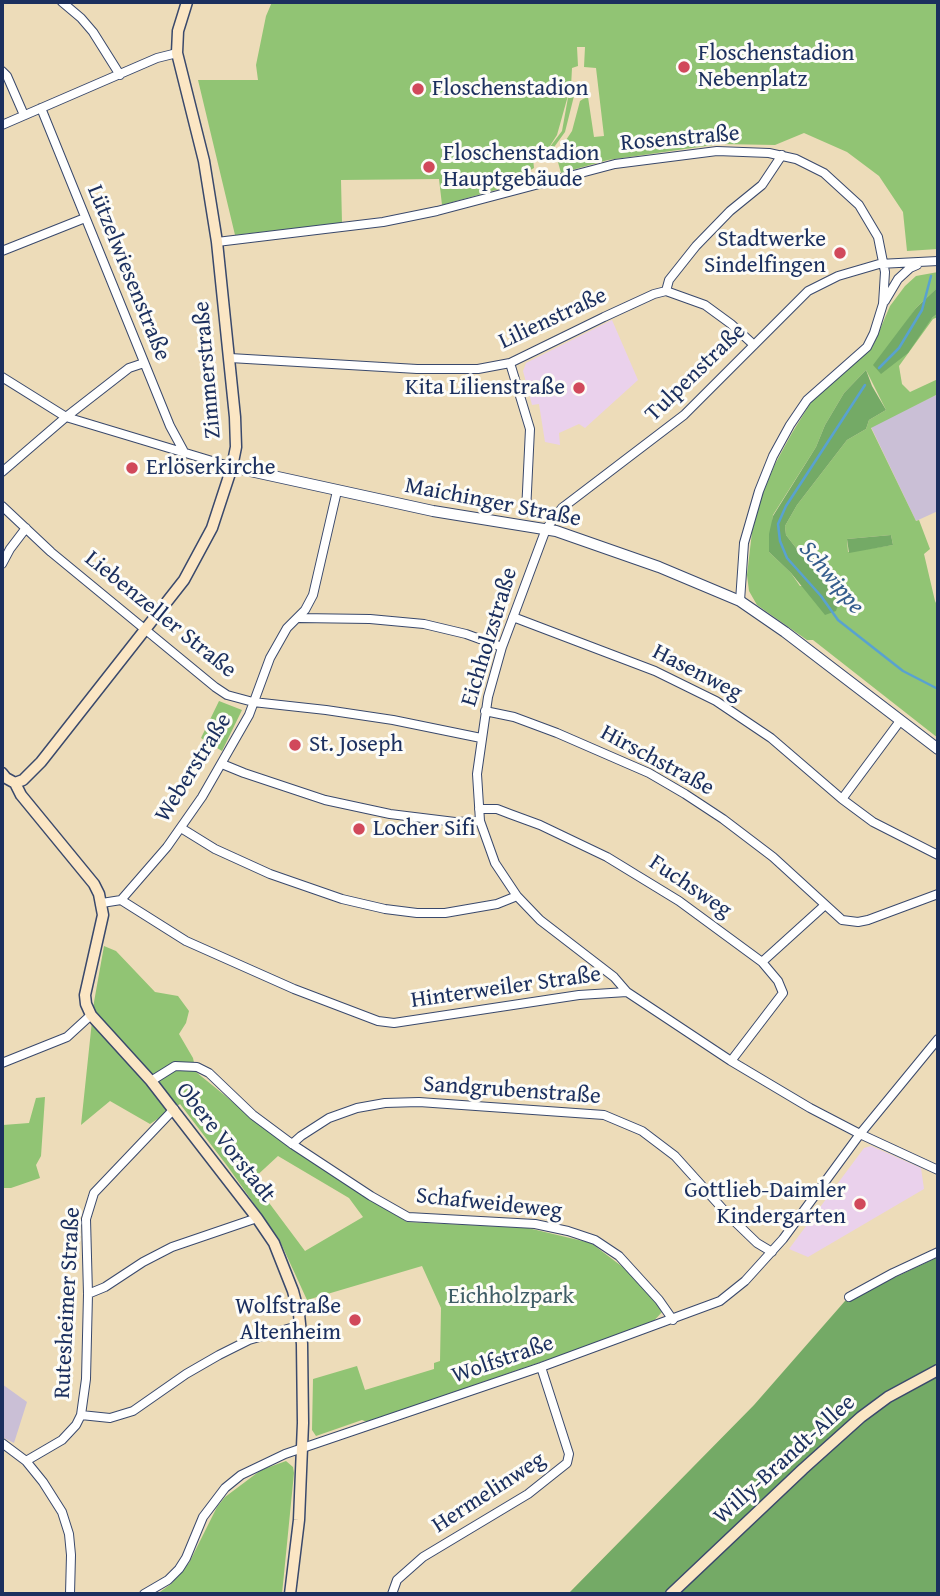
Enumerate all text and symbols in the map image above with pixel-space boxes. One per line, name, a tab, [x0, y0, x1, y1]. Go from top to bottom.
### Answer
place label: Floschenstadion Nebenplatz	[698, 40, 855, 94]
marker: Floschenstadion Nebenplatz	[676, 59, 692, 75]
place label: Floschenstadion	[432, 75, 589, 103]
marker: Floschenstadion	[410, 81, 426, 97]
street label: Rosenstraße	[619, 120, 741, 158]
place label: Floschenstadion Hauptgebäude	[443, 140, 600, 194]
marker: Floschenstadion Hauptgebäude	[421, 159, 437, 175]
street label: Lützelwiesenstraße	[80, 181, 176, 365]
place label: Stadtwerke Sindelfingen	[704, 226, 826, 280]
marker: Stadtwerke Sindelfingen	[832, 245, 848, 261]
street label: Lilienstraße	[495, 282, 611, 356]
street label: Zimmerstraße	[188, 300, 228, 440]
street label: Tulpenstraße	[640, 318, 752, 428]
place label: Kita Lilienstraße	[405, 374, 565, 402]
marker: Kita Lilienstraße	[571, 380, 587, 396]
place label: Erlöserkirche	[146, 454, 276, 482]
marker: Erlöserkirche	[124, 460, 140, 476]
street label: Maichinger Straße	[403, 472, 583, 534]
water label: Schwippe	[792, 536, 870, 620]
street label: Liebenzeller Straße	[79, 545, 241, 685]
street label: Eichholzstraße	[456, 564, 524, 710]
street label: Hasenweg	[647, 639, 747, 707]
street label: Weberstraße	[150, 708, 238, 828]
street label: Hirschstraße	[595, 720, 719, 802]
place label: St. Joseph	[309, 731, 403, 759]
marker: St. Joseph	[287, 737, 303, 753]
place label: Locher Sifi	[373, 815, 476, 843]
marker: Locher Sifi	[351, 821, 367, 837]
street label: Fuchsweg	[643, 849, 737, 925]
street label: Hinterweiler Straße	[409, 961, 603, 1015]
street label: Sandgrubenstraße	[422, 1071, 602, 1111]
street label: Obere Vorstadt	[169, 1077, 281, 1209]
place label: Gottlieb-Daimler Kindergarten	[684, 1177, 846, 1231]
street label: Schafweideweg	[415, 1183, 563, 1225]
marker: Gottlieb-Daimler Kindergarten	[852, 1196, 868, 1212]
street label: Rutesheimer Straße	[49, 1207, 87, 1399]
park label: Eichholzpark	[448, 1283, 574, 1311]
place label: Wolfstraße Altenheim	[235, 1293, 341, 1347]
marker: Wolfstraße Altenheim	[347, 1312, 363, 1328]
street label: Wolfstraße	[448, 1330, 558, 1390]
street label: Willy-Brandt-Allee	[708, 1389, 862, 1531]
street label: Hermelinweg	[427, 1446, 551, 1540]

